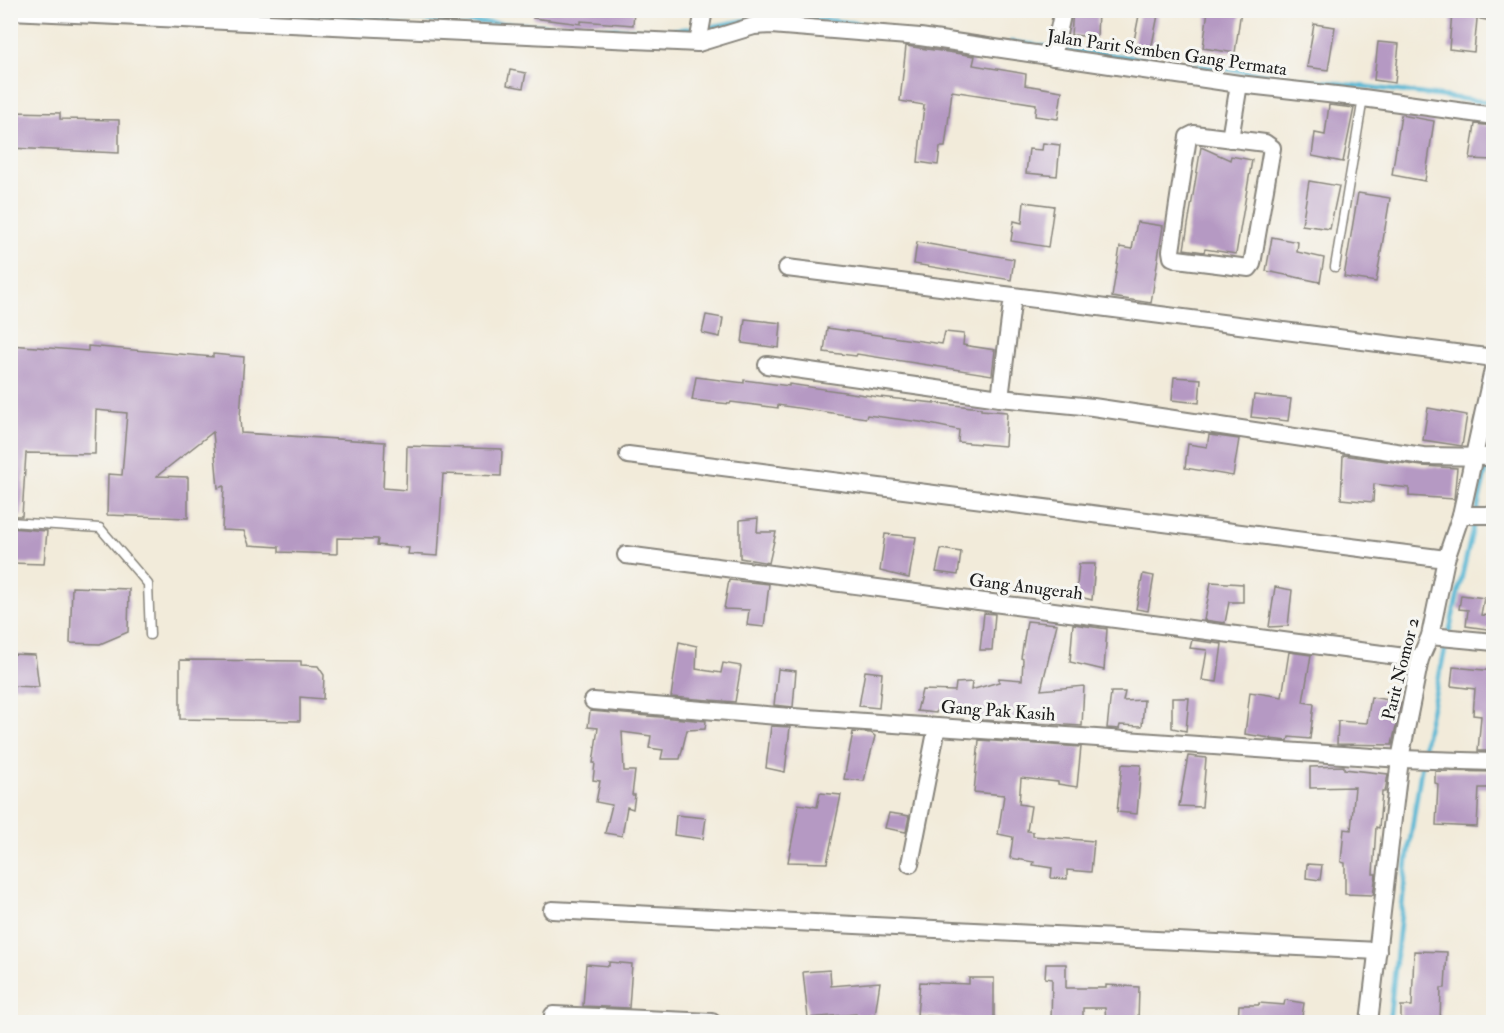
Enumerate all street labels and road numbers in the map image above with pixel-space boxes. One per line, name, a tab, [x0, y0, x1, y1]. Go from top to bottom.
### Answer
street label: Jalan Parit Semben Gang Permata	[1045, 25, 1289, 81]
street label: Gang Anugerah	[968, 569, 1085, 605]
street label: Parit Nomor 2	[1377, 615, 1425, 723]
street label: Gang Pak Kasih	[940, 696, 1057, 727]

